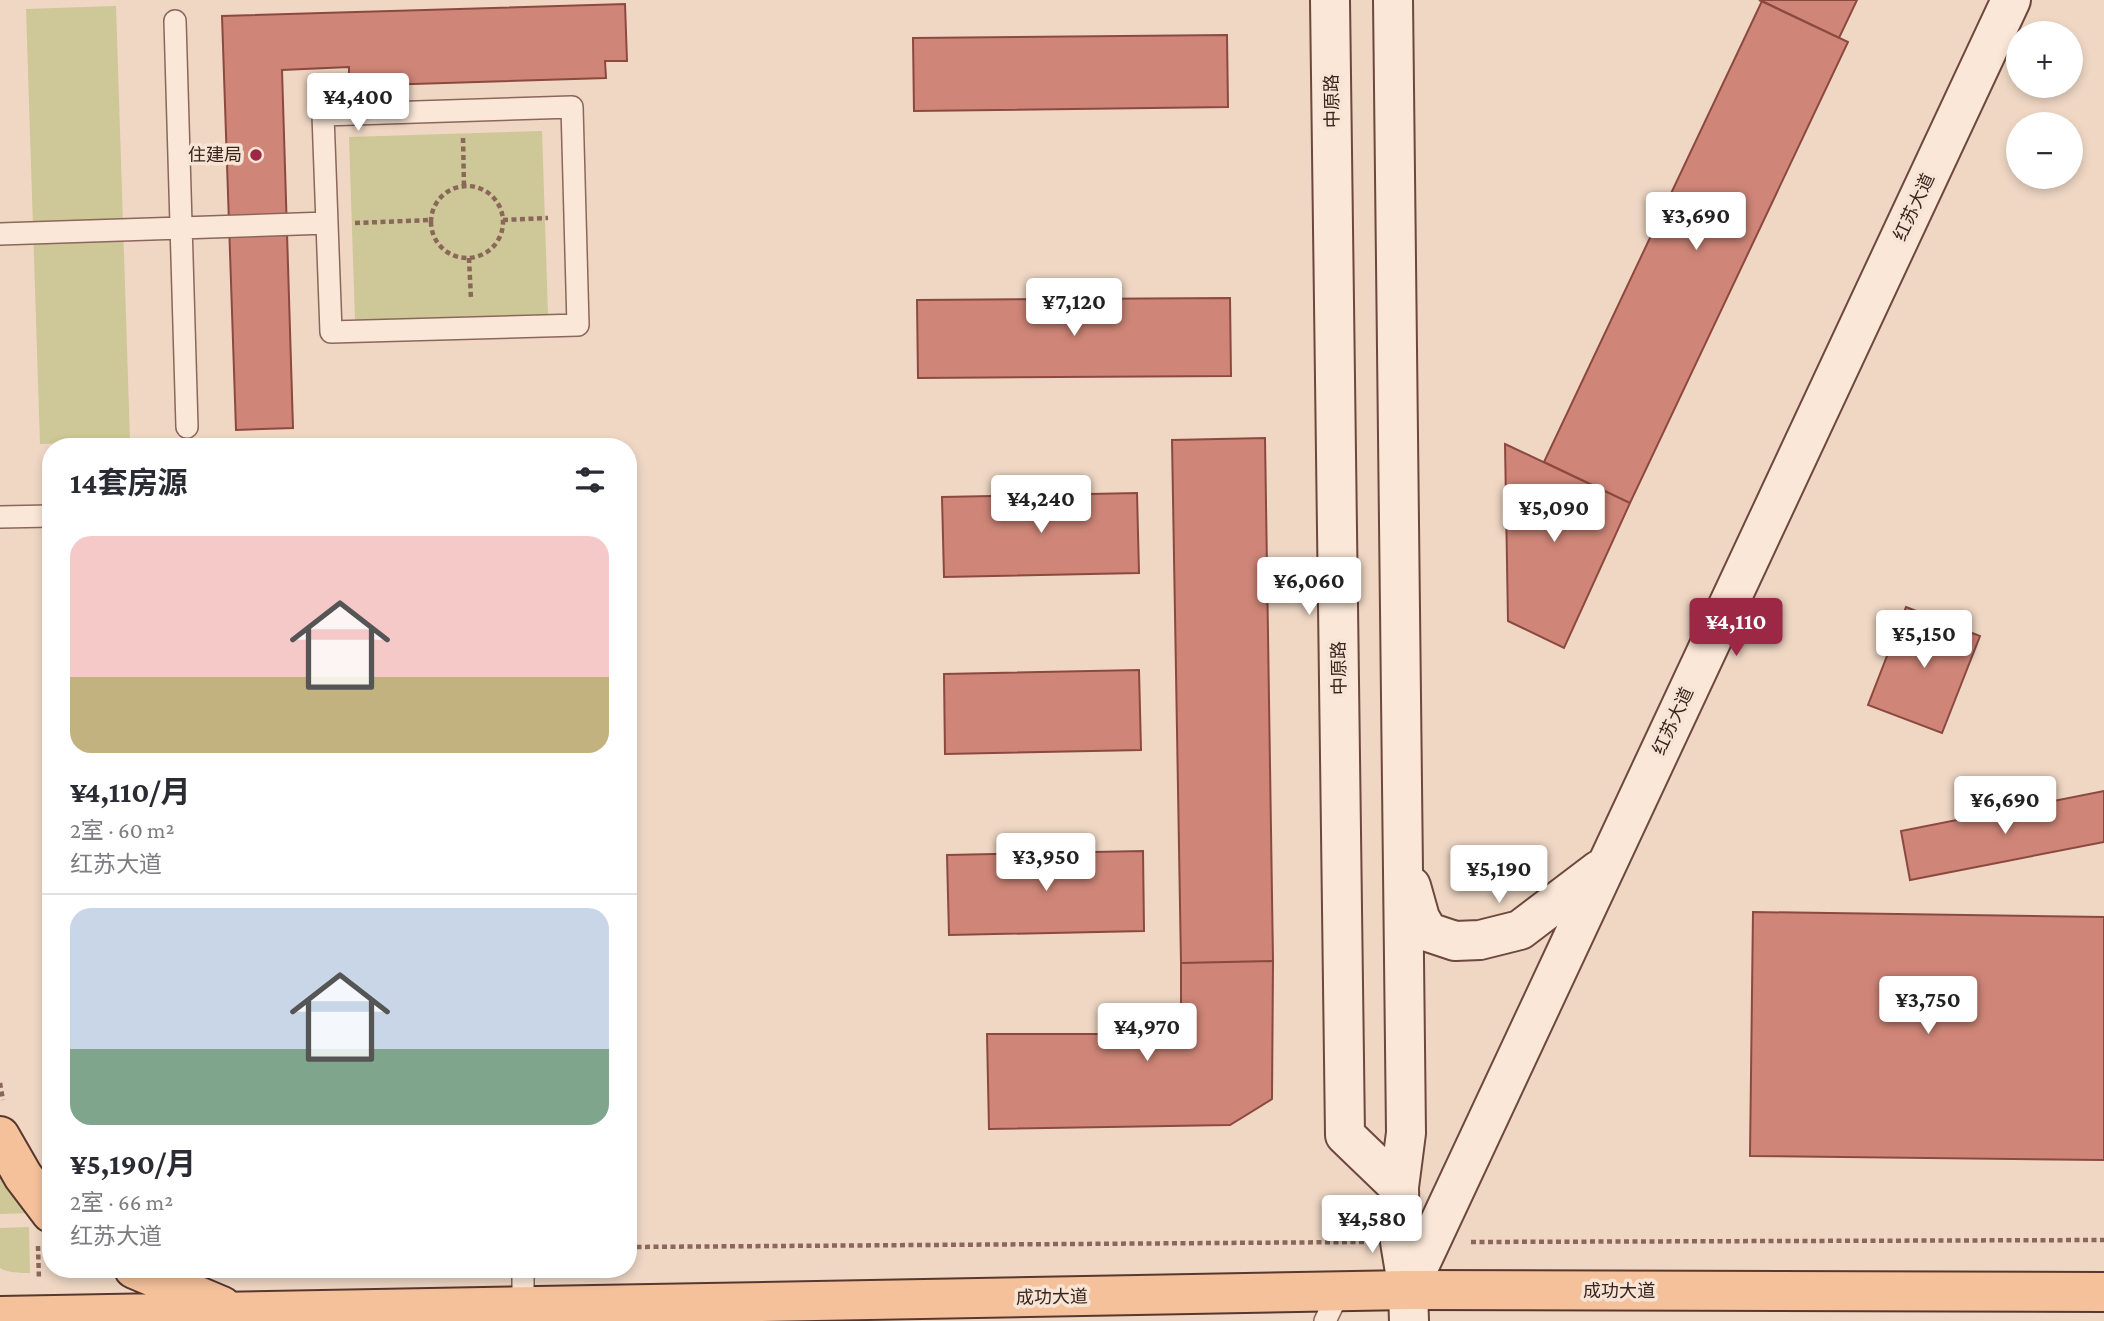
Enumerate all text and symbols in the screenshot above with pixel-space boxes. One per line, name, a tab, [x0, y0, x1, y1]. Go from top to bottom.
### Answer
map controls	[2006, 21, 2083, 189]
button: +	[2006, 21, 2083, 98]
pin: ¥4,400	[301, 74, 415, 133]
street label: 中原路	[1322, 74, 1342, 128]
text: ¥4,400	[323, 83, 393, 109]
button: −	[2006, 112, 2083, 189]
place label: 住建局	[188, 145, 242, 165]
marker: 住建局	[248, 147, 264, 163]
street label: 红苏大道	[1890, 170, 1938, 244]
pin: ¥3,690	[1639, 192, 1753, 252]
text: ¥3,690	[1662, 202, 1730, 228]
pin: ¥7,120	[1017, 278, 1131, 338]
text: ¥7,120	[1042, 288, 1106, 314]
icon: filters	[571, 461, 609, 499]
text: 14套房源	[70, 466, 187, 499]
pin: ¥4,240	[984, 476, 1098, 535]
pin: ¥5,090	[1497, 484, 1611, 544]
text: ¥4,240	[1007, 485, 1075, 511]
text: ¥5,090	[1519, 494, 1589, 520]
pin: ¥6,060	[1252, 558, 1366, 617]
text: ¥6,060	[1273, 567, 1345, 593]
icon: home	[277, 582, 403, 708]
pin: ¥4,110	[1679, 598, 1793, 658]
text: ¥4,110	[1706, 608, 1766, 634]
pin: ¥5,150	[1867, 610, 1981, 670]
text: ¥5,150	[1892, 620, 1956, 646]
street label: 中原路	[1329, 641, 1349, 695]
street label: 红苏大道	[1649, 684, 1697, 758]
text: ¥4,110/月	[70, 775, 191, 808]
pin: ¥6,690	[1948, 776, 2062, 836]
text: ¥6,690	[1970, 786, 2040, 812]
text: 2室 · 60 m²	[70, 817, 175, 843]
pin: ¥3,950	[989, 834, 1103, 893]
text: ¥3,950	[1012, 843, 1080, 869]
pin: ¥5,190	[1442, 846, 1556, 905]
text: 红苏大道	[70, 851, 162, 877]
text: ¥5,190	[1466, 855, 1532, 881]
icon: home	[277, 954, 403, 1080]
pin: ¥3,750	[1871, 976, 1985, 1036]
text: ¥3,750	[1895, 986, 1961, 1012]
pin: ¥4,970	[1090, 1004, 1204, 1063]
text: ¥4,970	[1114, 1013, 1180, 1039]
text: ¥5,190/月	[70, 1147, 196, 1180]
text: 2室 · 66 m²	[70, 1189, 173, 1215]
pin: ¥4,580	[1315, 1196, 1429, 1255]
text: ¥4,580	[1338, 1205, 1406, 1231]
text: 红苏大道	[70, 1223, 162, 1249]
street label: 成功大道	[1583, 1281, 1655, 1301]
street label: 成功大道	[1016, 1286, 1088, 1308]

